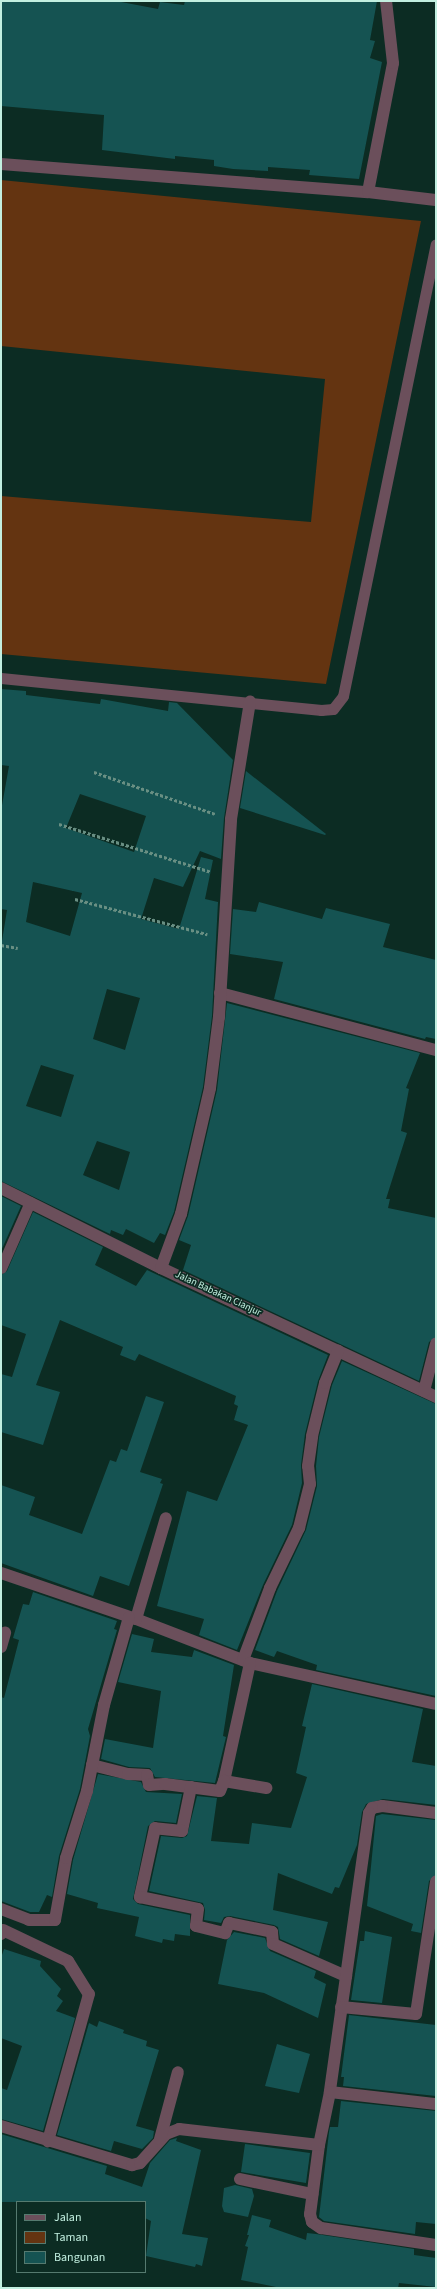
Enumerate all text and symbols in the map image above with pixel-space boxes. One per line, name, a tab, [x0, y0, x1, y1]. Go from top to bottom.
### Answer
street label: Jalan Babakan Cianjur	[173, 1269, 263, 1319]
legend	[16, 2201, 146, 2273]
text: Jalan	[54, 2209, 81, 2226]
text: Taman	[54, 2229, 88, 2246]
text: Bangunan	[54, 2249, 105, 2266]

